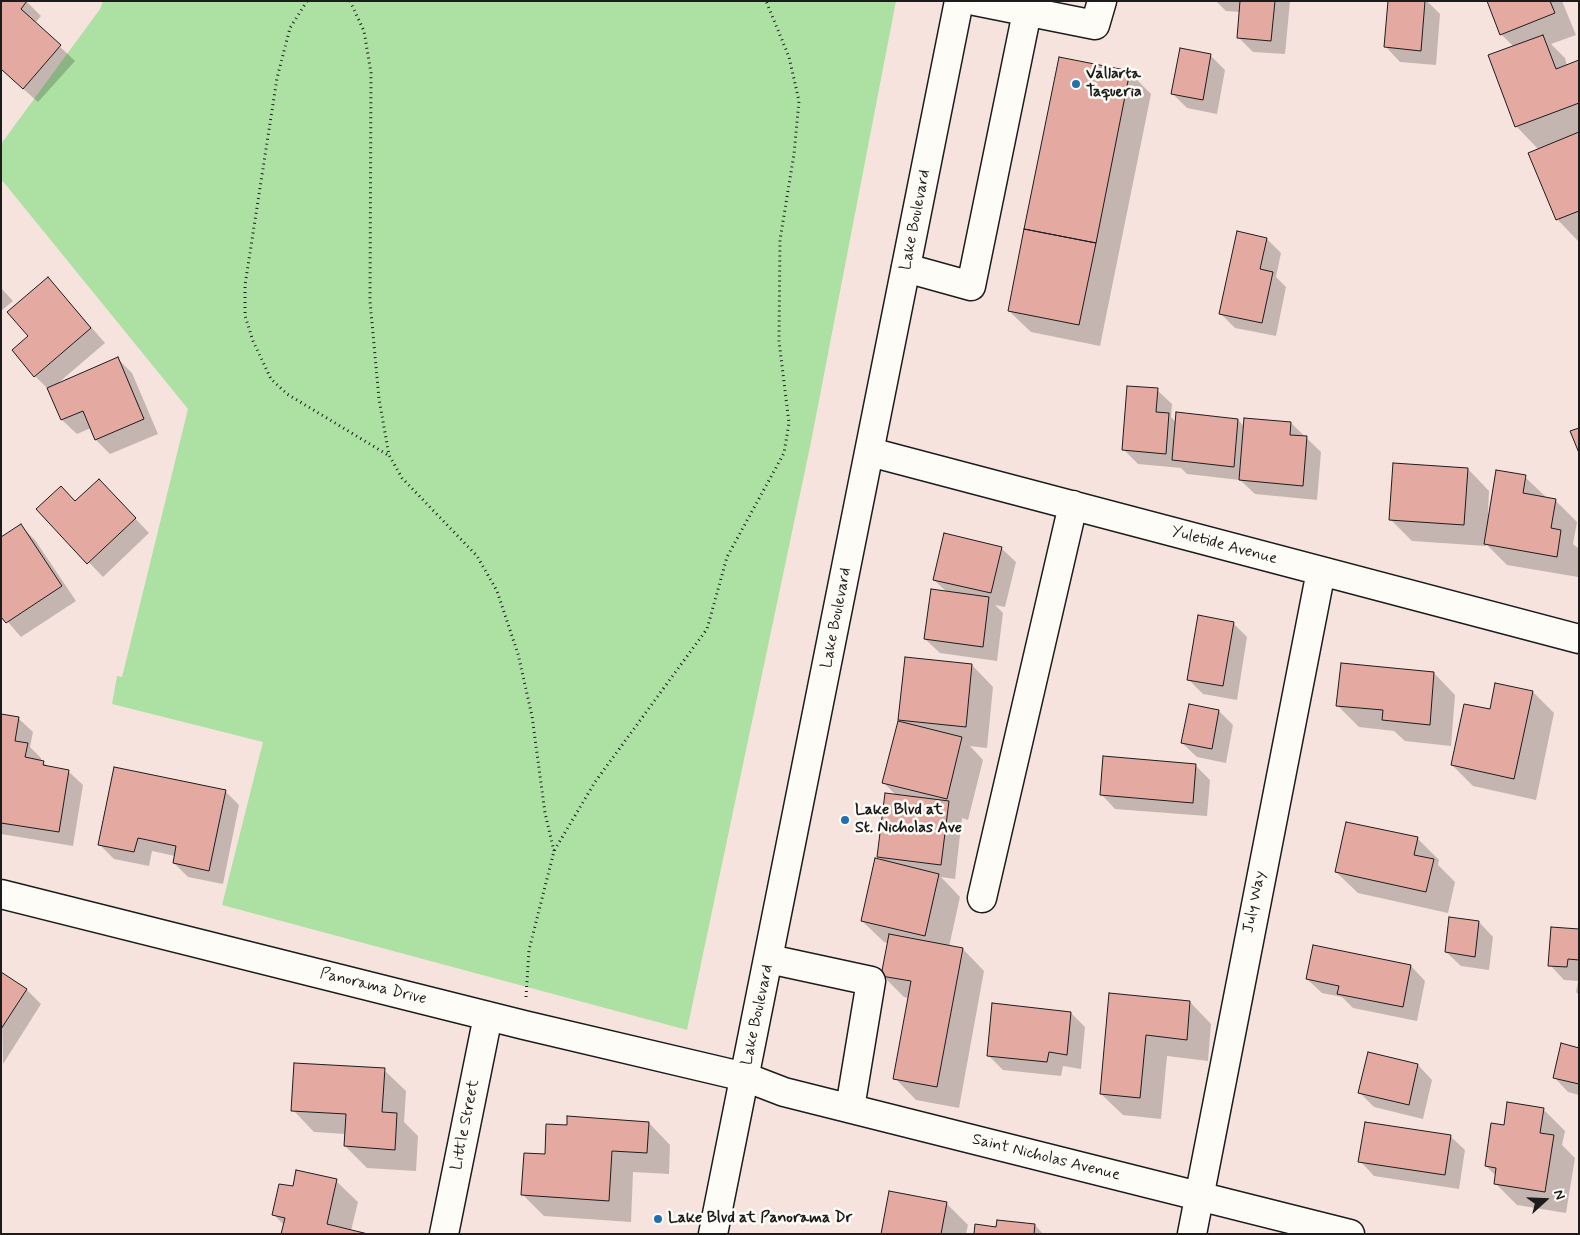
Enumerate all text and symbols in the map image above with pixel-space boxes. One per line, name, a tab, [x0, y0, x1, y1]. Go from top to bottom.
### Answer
place label: Vallarta Taqueria	[1086, 65, 1142, 103]
marker: Vallarta Taqueria	[1070, 78, 1082, 90]
street label: Lake Boulevard	[897, 168, 935, 272]
street label: Yuletide Avenue	[1169, 523, 1279, 569]
street label: Lake Boulevard	[818, 566, 856, 670]
place label: Lake Blvd at St. Nicholas Ave	[855, 801, 962, 839]
marker: Lake Blvd at St. Nicholas Ave	[839, 814, 851, 826]
street label: July Way	[1240, 869, 1270, 935]
street label: Lake Boulevard	[738, 963, 778, 1067]
street label: Panorama Drive	[318, 964, 428, 1010]
street label: Little Street	[448, 1078, 484, 1172]
street label: Saint Nicholas Avenue	[970, 1130, 1122, 1186]
north arrow	[1520, 1175, 1570, 1225]
text: N	[1549, 1187, 1569, 1202]
place label: Lake Blvd at Panorama Dr	[668, 1209, 852, 1229]
marker: Lake Blvd at Panorama Dr	[652, 1213, 664, 1225]

